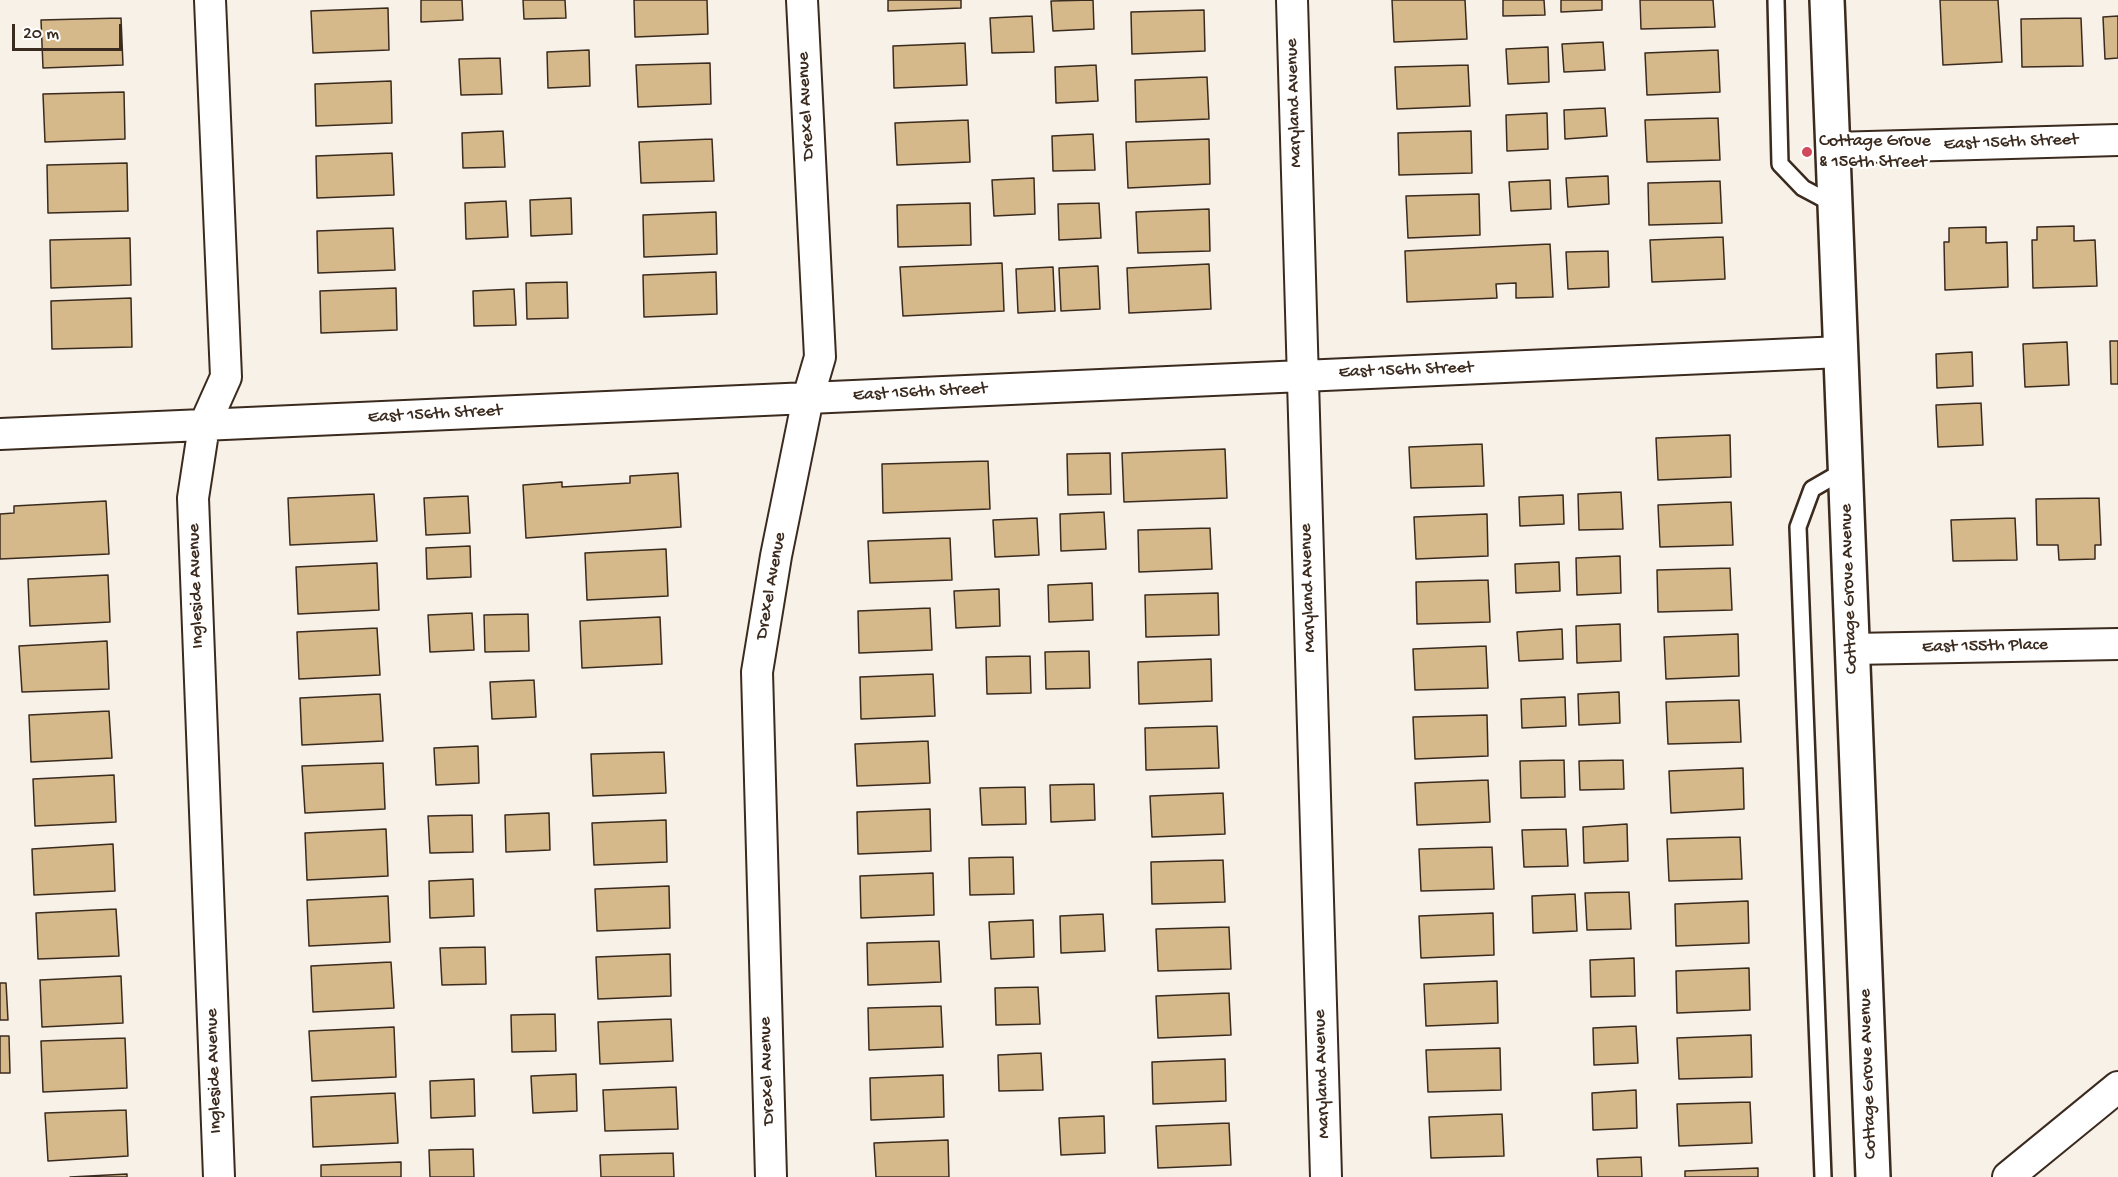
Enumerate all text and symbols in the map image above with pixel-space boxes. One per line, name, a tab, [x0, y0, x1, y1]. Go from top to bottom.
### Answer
scale bar	[15, 12, 124, 50]
text: 20 m	[23, 24, 59, 45]
street label: Maryland Avenue	[1282, 38, 1308, 168]
street label: Drexel Avenue	[793, 51, 821, 161]
street label: East 156th Street	[1943, 130, 2079, 156]
place label: Cottage Grove & 156th Street	[1819, 131, 1931, 174]
marker: Cottage Grove & 156th Street	[1800, 145, 1814, 159]
street label: East 156th Street	[1338, 358, 1474, 384]
street label: East 156th Street	[852, 379, 988, 407]
street label: East 156th Street	[367, 401, 503, 429]
street label: Cottage Grove Avenue	[1836, 504, 1864, 674]
street label: Ingleside Avenue	[184, 523, 210, 649]
street label: Maryland Avenue	[1296, 523, 1322, 653]
street label: Drexel Avenue	[752, 531, 792, 641]
street label: East 155th Place	[1922, 635, 2048, 659]
street label: Cottage Grove Avenue	[1855, 989, 1883, 1159]
street label: Ingleside Avenue	[202, 1008, 228, 1134]
street label: Maryland Avenue	[1310, 1009, 1336, 1139]
street label: Drexel Avenue	[755, 1016, 781, 1126]

